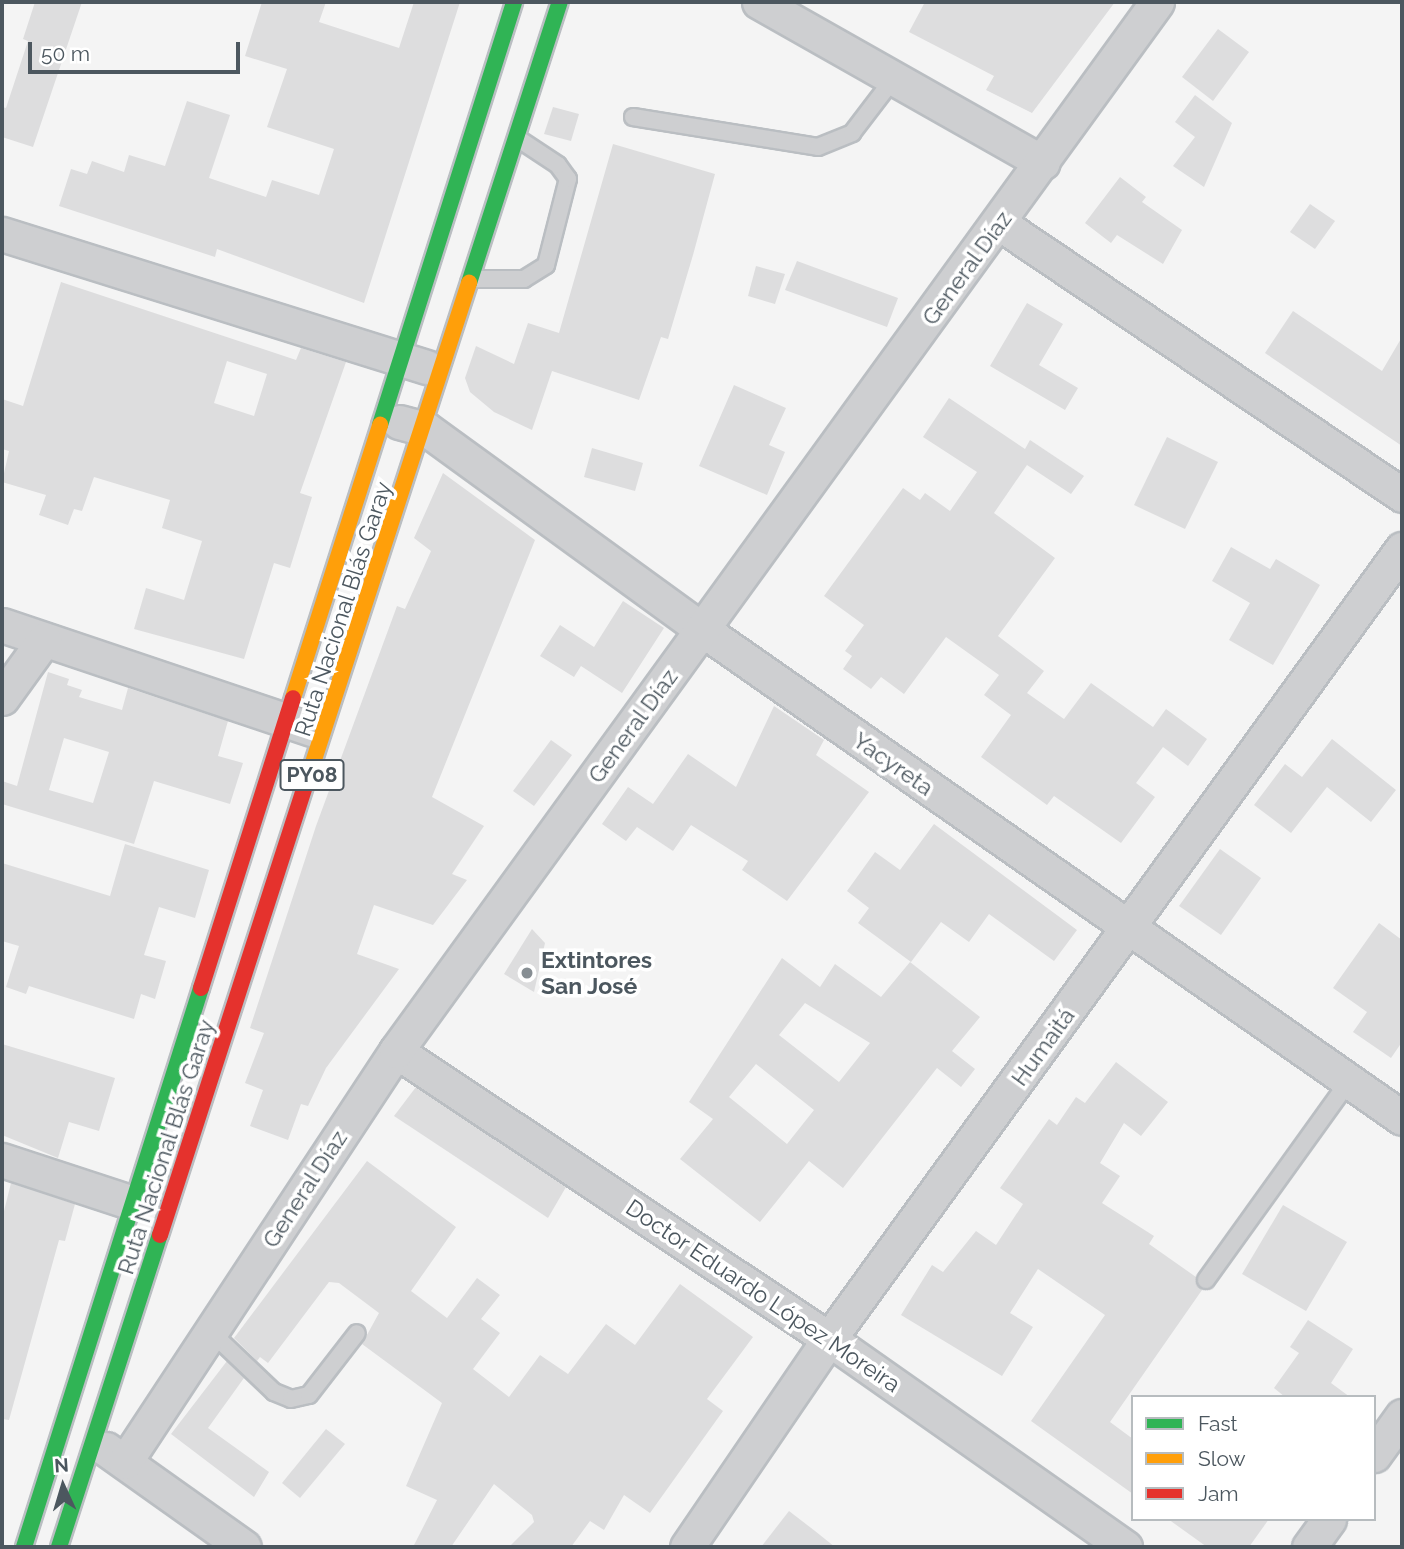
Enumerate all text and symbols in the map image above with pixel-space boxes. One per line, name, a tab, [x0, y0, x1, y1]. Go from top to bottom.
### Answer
scale bar	[32, 28, 243, 72]
text: 50 m	[41, 41, 90, 66]
street label: General Díaz	[916, 205, 1018, 331]
street label: Ruta Nacional Blás Garay	[289, 478, 397, 740]
street label: General Díaz	[582, 663, 684, 789]
street label: Yacyreta	[848, 726, 938, 802]
road number: PY08	[279, 758, 345, 792]
place label: Extintores San José	[541, 946, 652, 1000]
marker: Extintores San José	[519, 965, 535, 981]
street label: Humaitá	[1006, 1003, 1080, 1091]
street label: Ruta Nacional Blás Garay	[112, 1016, 220, 1278]
street label: General Díaz	[257, 1125, 353, 1253]
street label: Doctor Eduardo López Moreira	[620, 1194, 906, 1398]
legend	[1131, 1395, 1376, 1521]
text: Fast	[1198, 1411, 1238, 1436]
text: Slow	[1198, 1446, 1246, 1471]
north arrow	[28, 1451, 98, 1521]
text: N	[54, 1454, 70, 1477]
text: Jam	[1198, 1481, 1239, 1506]

